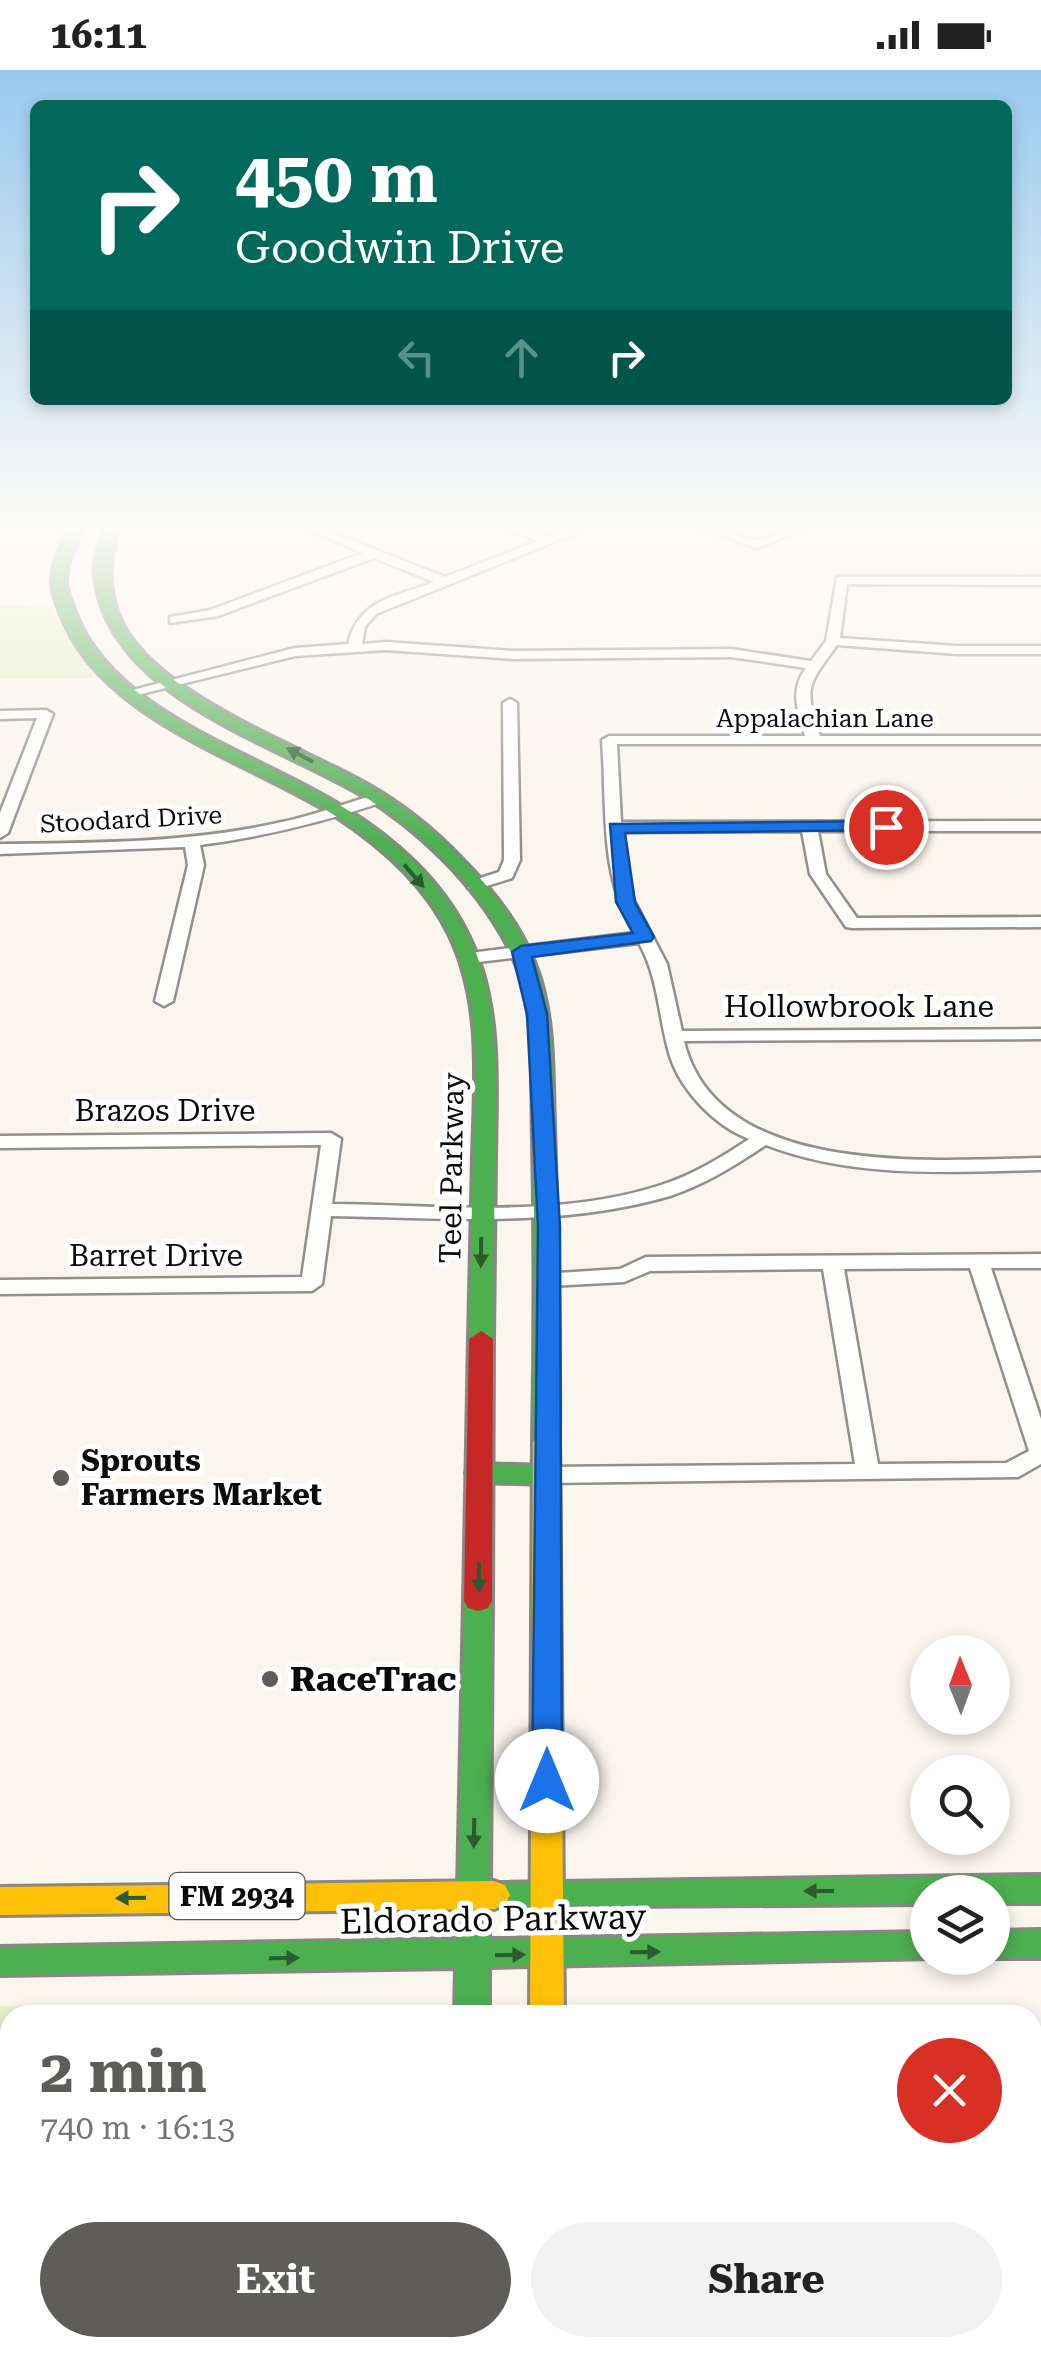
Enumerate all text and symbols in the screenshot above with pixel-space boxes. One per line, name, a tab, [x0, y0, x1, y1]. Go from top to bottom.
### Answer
text: 16:11	[50, 13, 147, 57]
text: 450 m	[235, 137, 438, 219]
icon: right	[70, 140, 200, 270]
text: Goodwin Drive	[235, 221, 565, 274]
icon: left	[389, 330, 444, 385]
icon: ahead	[494, 330, 549, 385]
icon: right	[599, 330, 654, 385]
street label: Appalachian Lane	[716, 704, 934, 733]
one-way arrow	[286, 747, 315, 764]
pin	[844, 785, 929, 870]
street label: Stoodard Drive	[39, 800, 223, 839]
icon: arrive	[859, 800, 914, 855]
one-way arrow	[403, 863, 425, 888]
street label: Hollowbrook Lane	[724, 989, 994, 1024]
street label: Teel Parkway	[432, 1072, 471, 1264]
street label: Brazos Drive	[74, 1093, 256, 1128]
one-way arrow	[473, 1236, 489, 1268]
street label: Barret Drive	[69, 1238, 243, 1273]
place label: Sprouts Farmers Market	[81, 1443, 322, 1512]
marker: Sprouts Farmers Market	[50, 1467, 72, 1489]
one-way arrow	[471, 1561, 487, 1593]
north arrow	[910, 1635, 1010, 1735]
map controls	[910, 1635, 1010, 1975]
place label: RaceTrac	[290, 1659, 457, 1700]
marker: RaceTrac	[259, 1668, 281, 1690]
position arrow	[495, 1729, 599, 1833]
button: search	[910, 1755, 1010, 1855]
one-way arrow	[466, 1818, 482, 1850]
road number: FM 2934	[170, 1873, 304, 1919]
button: layers	[910, 1875, 1010, 1975]
one-way arrow	[802, 1883, 834, 1899]
one-way arrow	[114, 1891, 146, 1907]
street label: Eldorado Parkway	[339, 1896, 647, 1943]
one-way arrow	[629, 1943, 661, 1959]
one-way arrow	[495, 1946, 527, 1962]
one-way arrow	[268, 1950, 300, 1966]
text: 2 min	[40, 2036, 207, 2107]
button: close	[897, 2038, 1002, 2143]
text: 740 m · 16:13	[40, 2109, 235, 2147]
button: Exit	[40, 2222, 511, 2337]
button: Share	[531, 2222, 1002, 2337]

